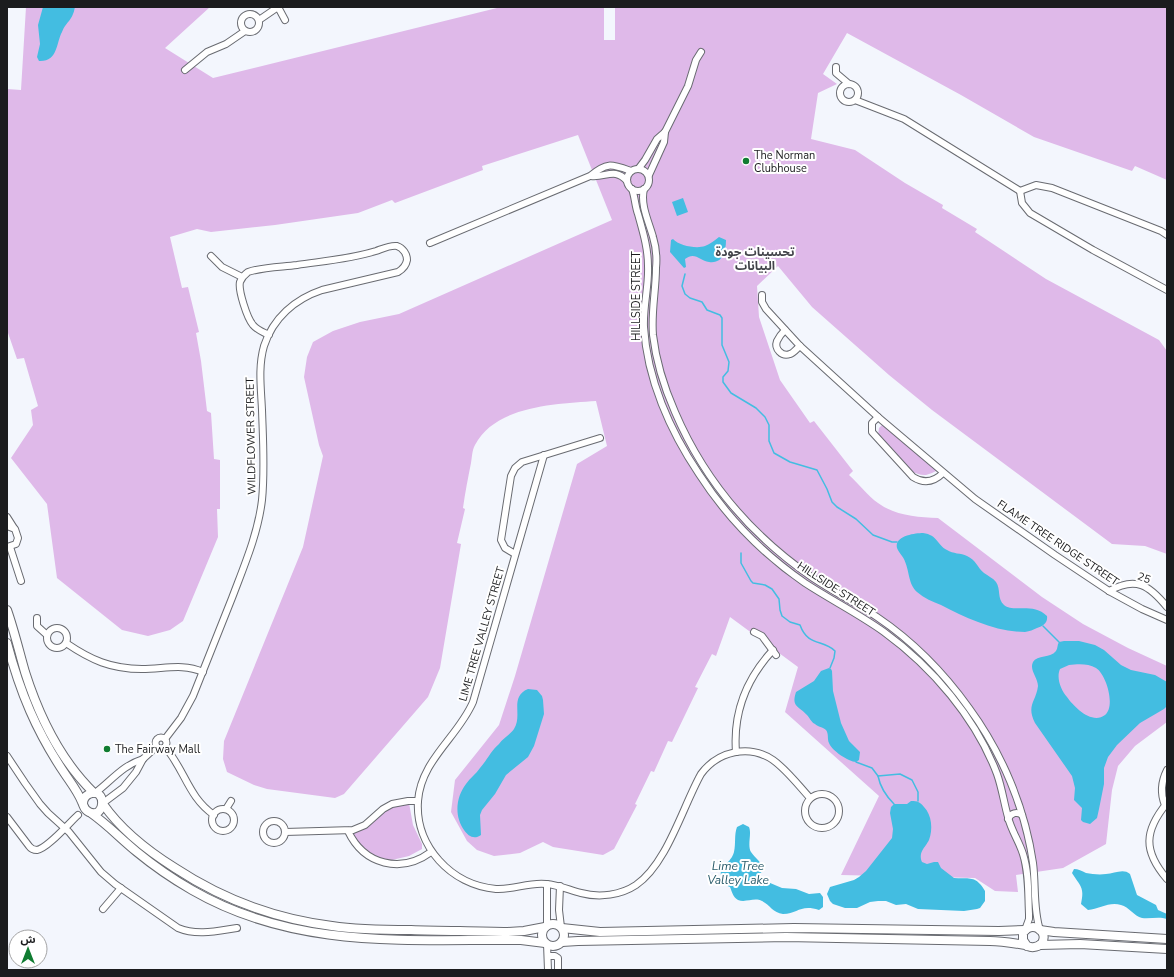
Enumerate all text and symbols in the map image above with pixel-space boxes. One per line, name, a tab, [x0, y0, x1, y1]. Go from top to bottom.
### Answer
place label: The Norman Clubhouse	[754, 148, 815, 176]
marker: The Norman Clubhouse	[741, 156, 751, 166]
district label: تحسينات جودة البيانات	[716, 244, 795, 274]
street label: HILLSIDE STREET	[629, 251, 644, 341]
street label: WILDFLOWER STREET	[242, 377, 260, 495]
street label: FLAME TREE RIDGE STREET	[994, 497, 1122, 590]
street label: HILLSIDE STREET	[794, 558, 878, 620]
street label: LIME TREE VALLEY STREET	[456, 564, 509, 703]
street label: 25	[1135, 569, 1153, 588]
place label: The Fairway Mall	[115, 742, 201, 757]
marker: The Fairway Mall	[102, 744, 112, 754]
water label: Lime Tree Valley Lake	[707, 858, 769, 888]
north arrow	[8, 929, 48, 969]
text: ش	[20, 932, 36, 947]

